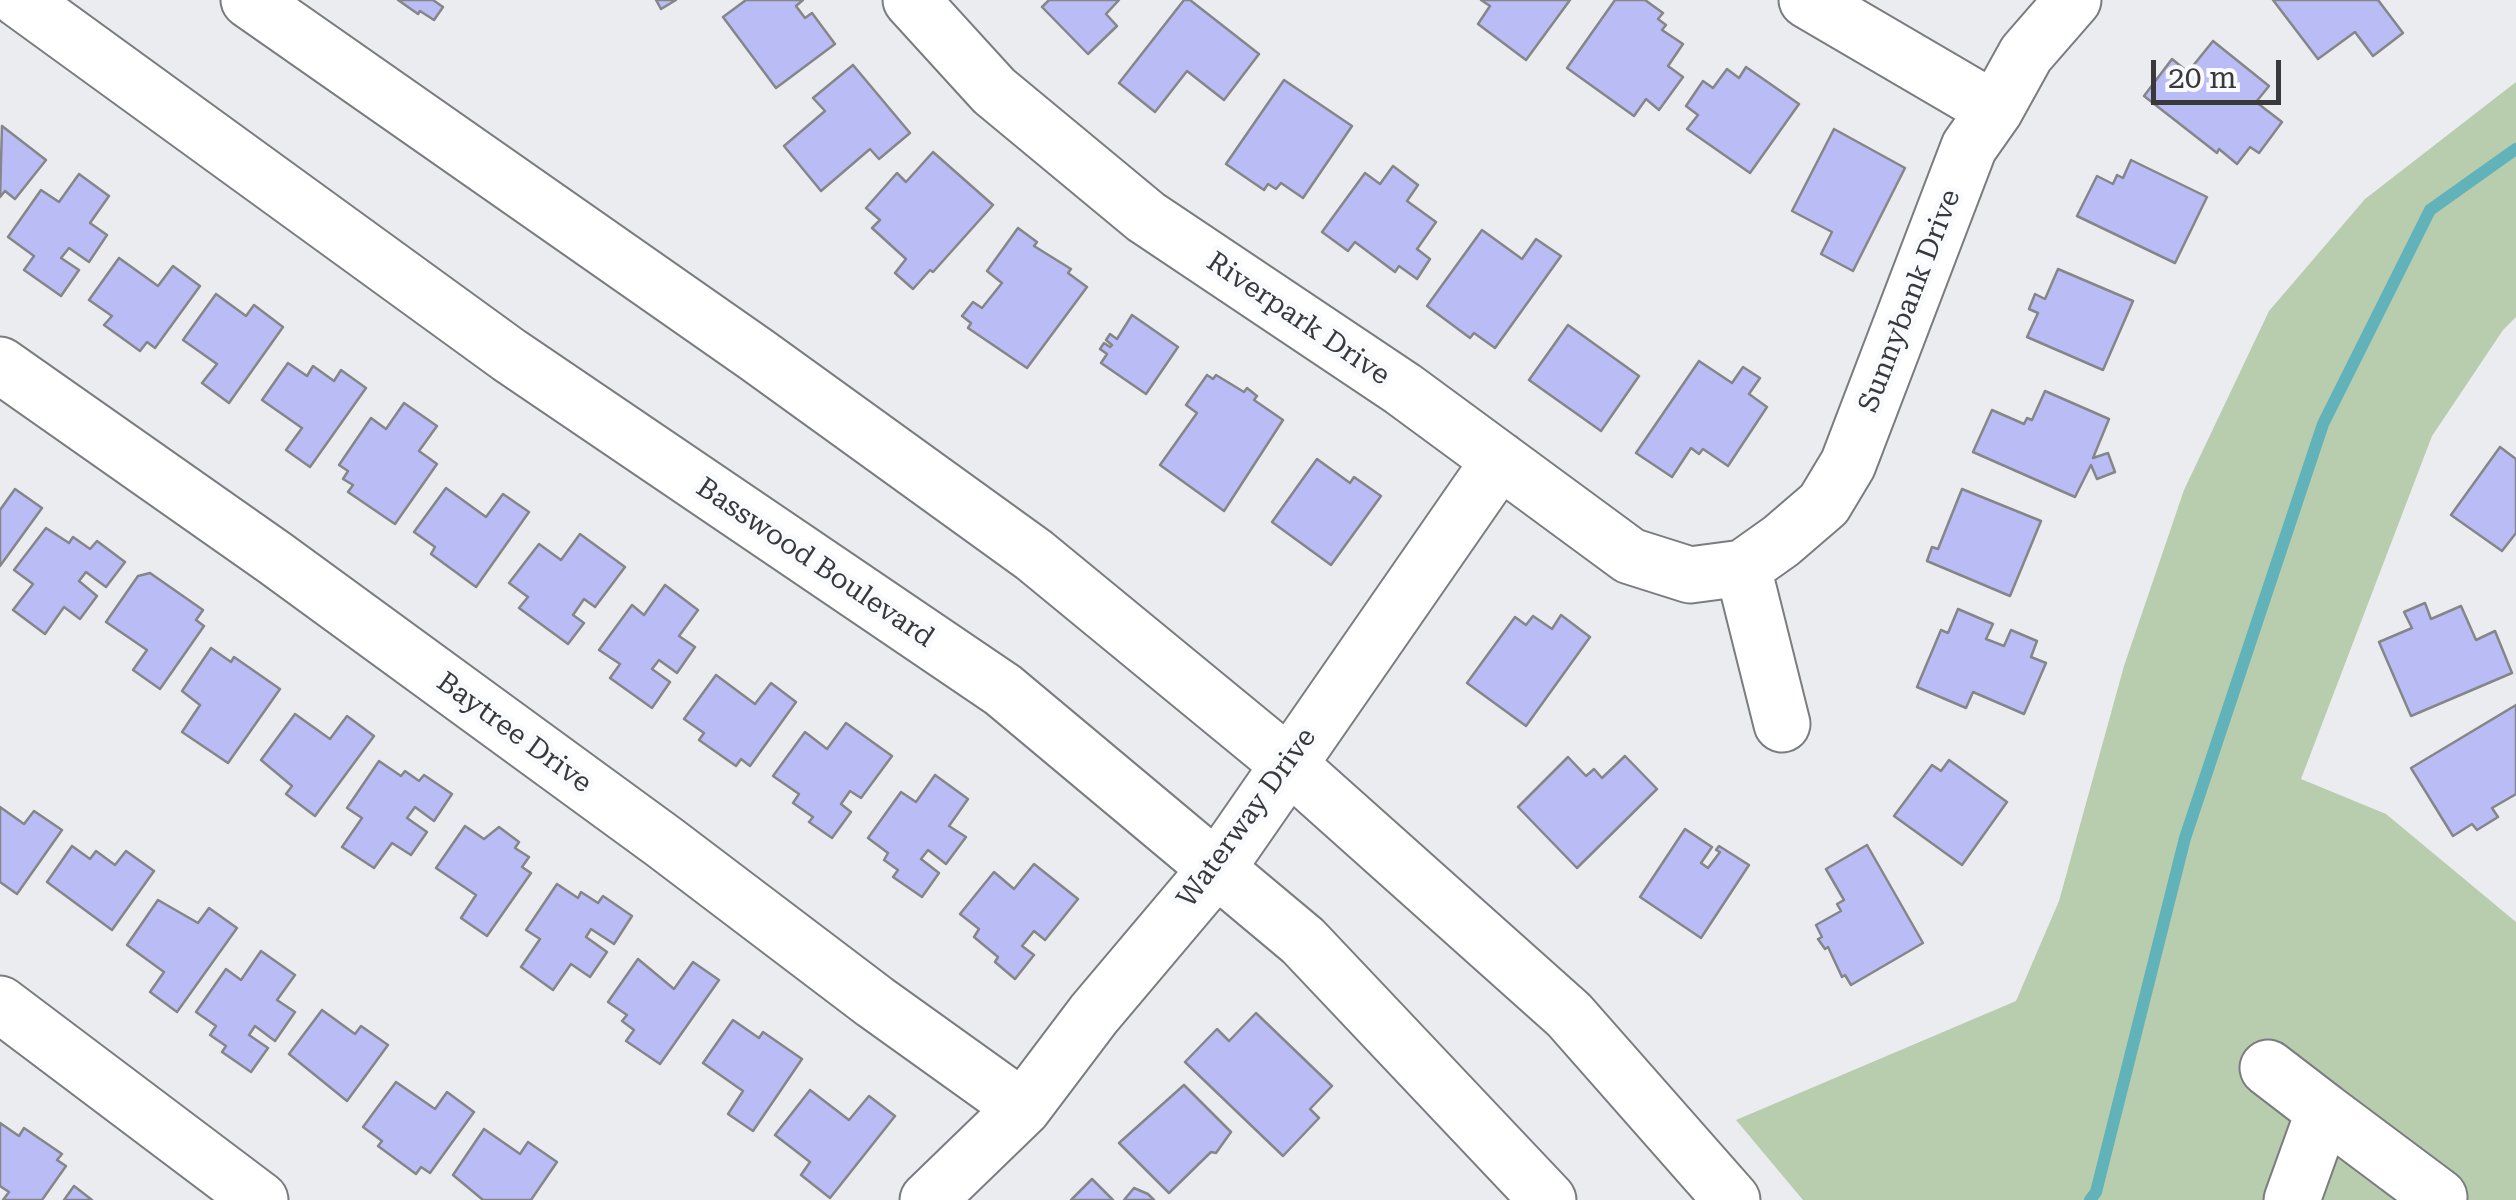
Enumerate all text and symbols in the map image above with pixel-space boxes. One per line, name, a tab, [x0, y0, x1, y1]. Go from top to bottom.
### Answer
scale bar	[2156, 40, 2286, 102]
text: 20 m	[2168, 60, 2237, 95]
street label: Sunnybank Drive	[1852, 185, 1968, 417]
street label: Riverpark Drive	[1200, 245, 1396, 393]
street label: Basswood Boulevard	[690, 471, 940, 655]
street label: Baytree Drive	[430, 666, 598, 800]
street label: Waterway Drive	[1171, 722, 1323, 914]

